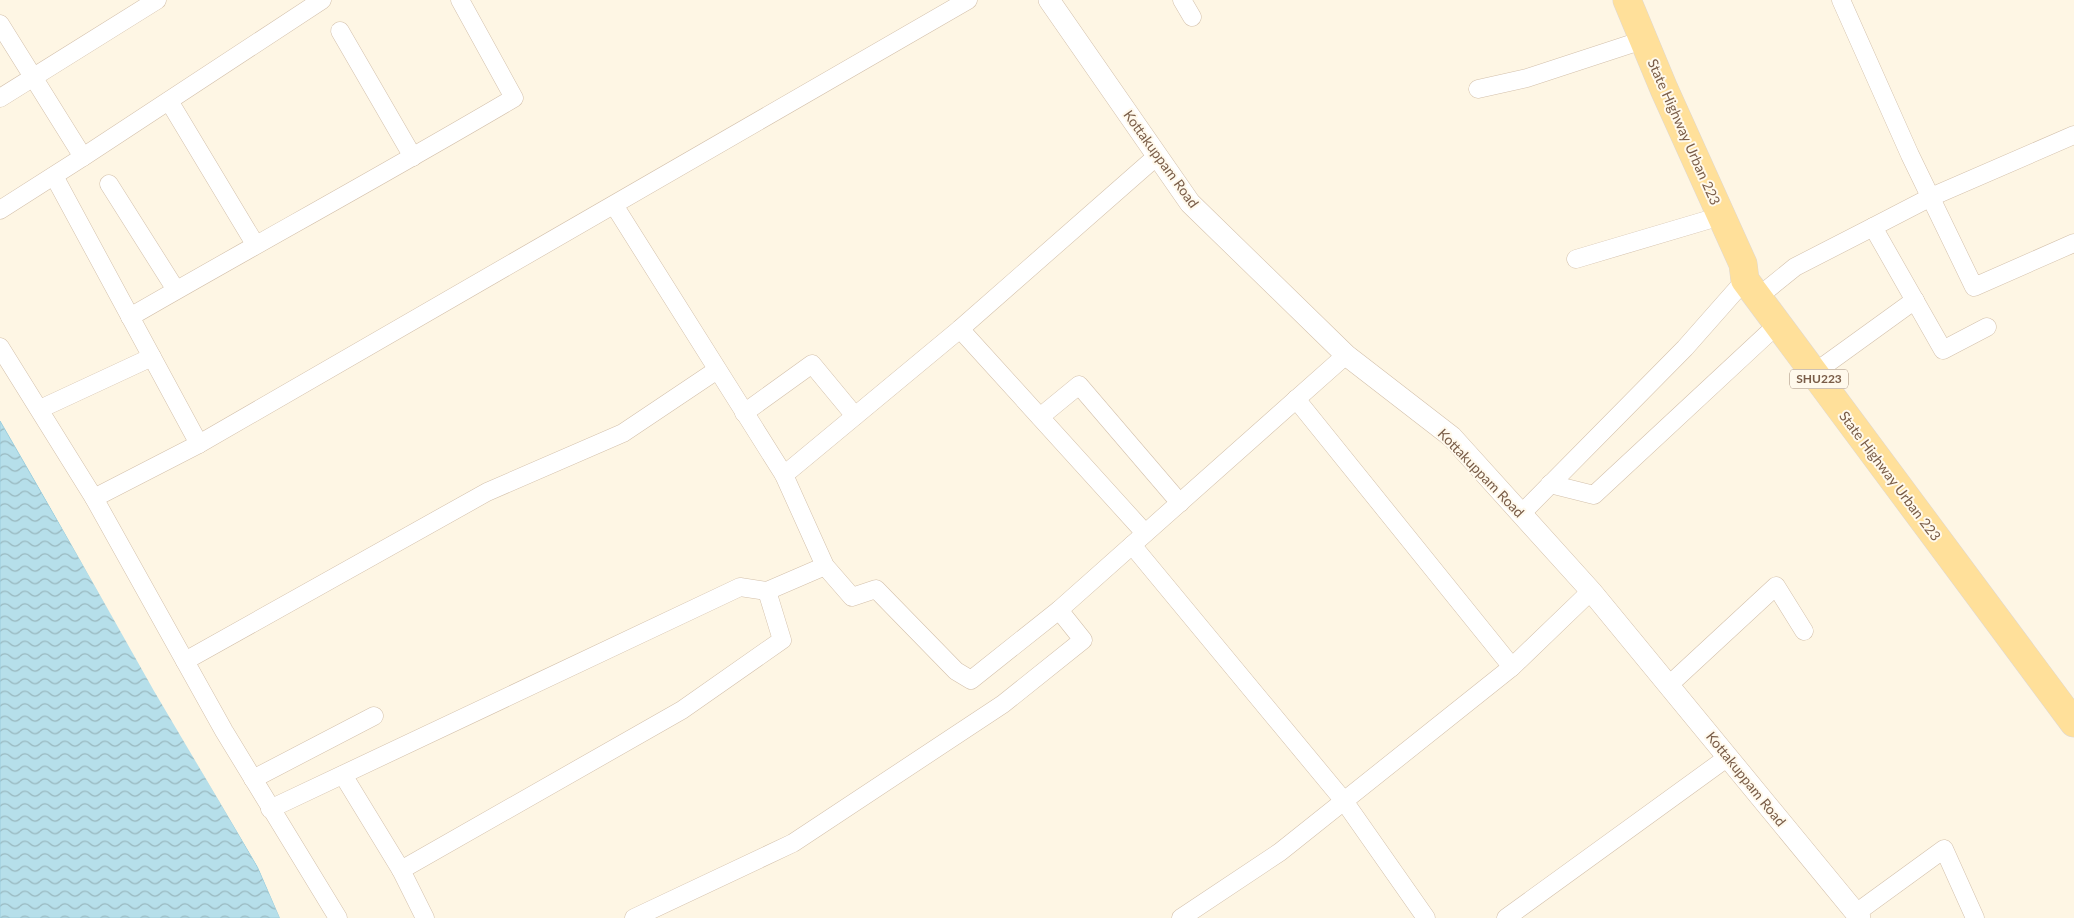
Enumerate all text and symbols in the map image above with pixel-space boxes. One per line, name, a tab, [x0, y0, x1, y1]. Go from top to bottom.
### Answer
street label: State Highway Urban 223	[1645, 56, 1724, 207]
street label: Kottakuppam Road	[1120, 106, 1203, 211]
road number: SHU223	[1790, 369, 1848, 388]
street label: State Highway Urban 223	[1836, 407, 1945, 544]
street label: Kottakuppam Road	[1435, 425, 1528, 521]
street label: Kottakuppam Road	[1703, 728, 1790, 829]

